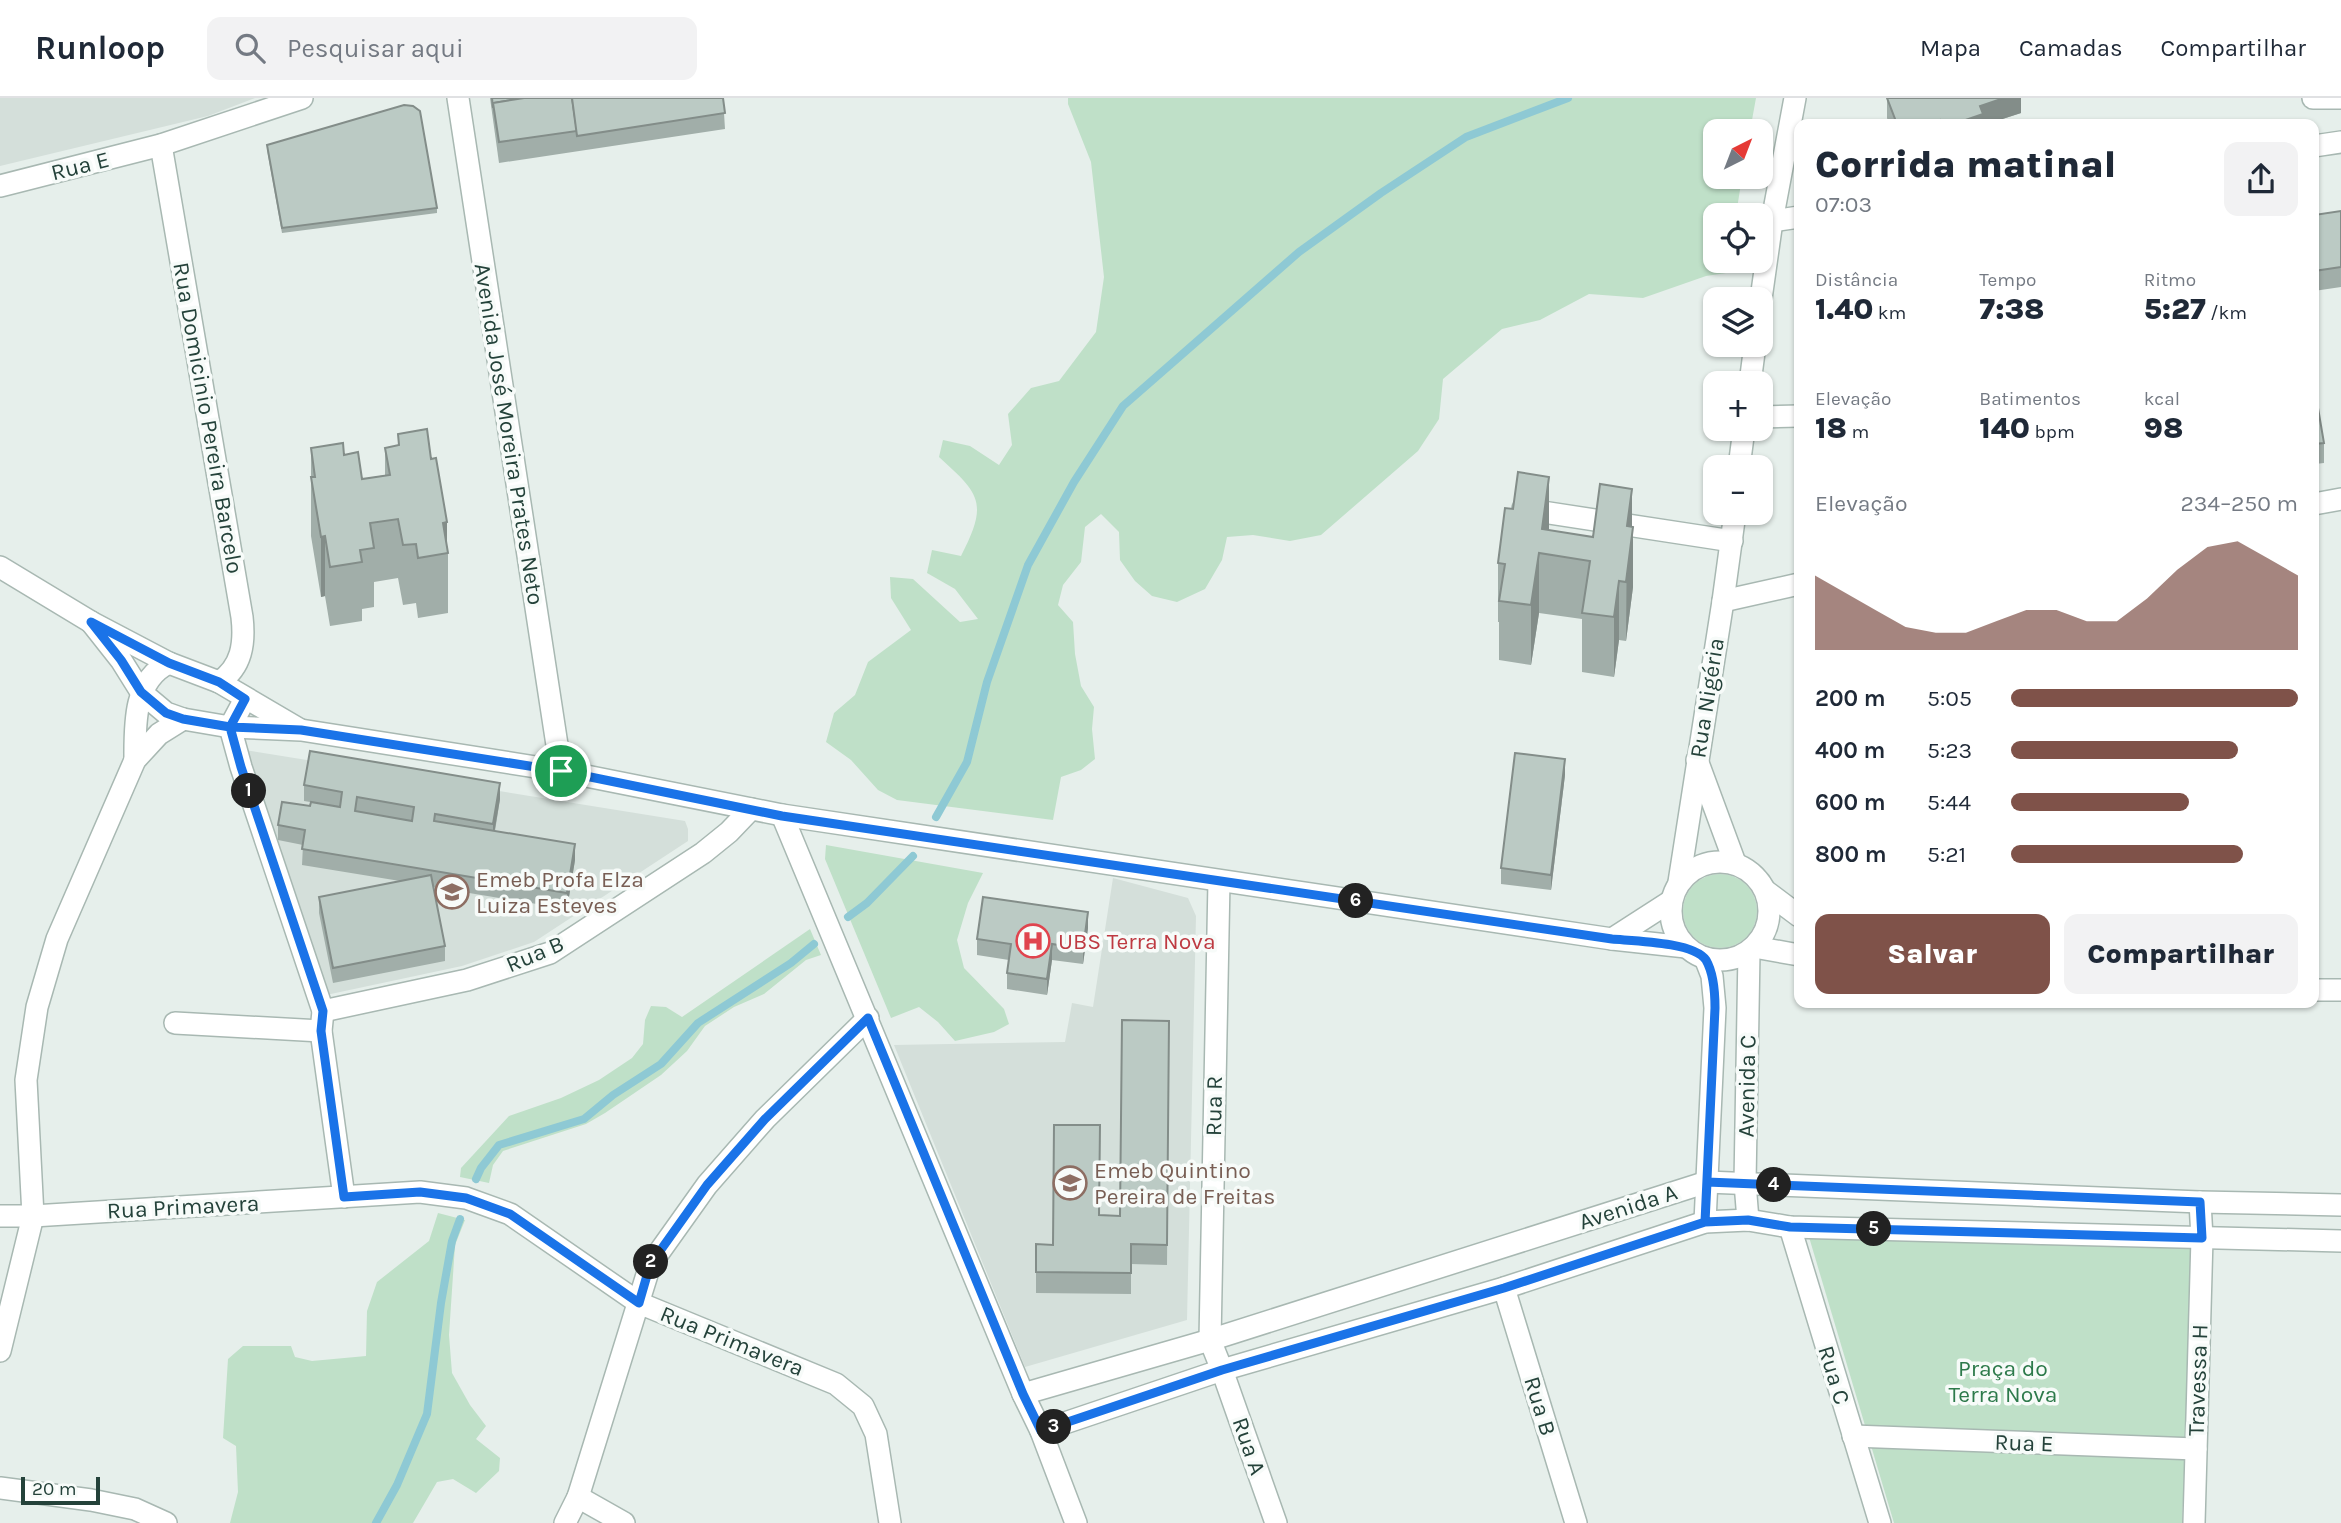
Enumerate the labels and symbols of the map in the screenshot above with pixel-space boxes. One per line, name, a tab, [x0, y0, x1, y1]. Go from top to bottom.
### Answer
north arrow	[1703, 119, 1773, 189]
street label: Rua E	[48, 146, 112, 186]
street label: Rua Domicinio Pereira Barcelo	[167, 260, 249, 576]
street label: Avenida José Moreira Prates Neto	[469, 261, 549, 607]
street label: Rua Nigéria	[1684, 636, 1730, 760]
pin	[531, 741, 591, 801]
pin: 1	[232, 774, 266, 808]
place label: Emeb Profª Elza Luiza Esteves	[476, 866, 644, 919]
school or university icon: Emeb Profª Elza Luiza Esteves	[433, 873, 471, 911]
pin: 6	[1338, 884, 1374, 918]
hospital icon: UBS Terra Nova	[1014, 922, 1052, 960]
place label: UBS Terra Nova	[1058, 928, 1216, 955]
street label: Rua B	[502, 930, 568, 978]
street label: Avenida C	[1733, 1034, 1761, 1138]
street label: Rua R	[1200, 1076, 1228, 1136]
place label: Emeb Quintino Pereira de Freitas	[1094, 1157, 1275, 1210]
school or university icon: Emeb Quintino Pereira de Freitas	[1051, 1164, 1089, 1202]
pin: 4	[1756, 1168, 1792, 1202]
street label: Avenida A	[1575, 1178, 1681, 1236]
street label: Rua Primavera	[106, 1190, 260, 1224]
pin: 5	[1856, 1212, 1892, 1246]
pin: 2	[634, 1244, 668, 1280]
street label: Rua Primavera	[656, 1300, 808, 1382]
street label: Travessa H	[2183, 1324, 2213, 1436]
street label: Rua C	[1812, 1342, 1856, 1408]
park label: Praça do Terra Nova	[1949, 1355, 2057, 1408]
street label: Rua B	[1518, 1373, 1562, 1439]
pin: 3	[1036, 1410, 1072, 1444]
street label: Rua A	[1227, 1414, 1271, 1478]
street label: Rua E	[1994, 1428, 2054, 1458]
scale bar	[21, 1474, 100, 1506]

